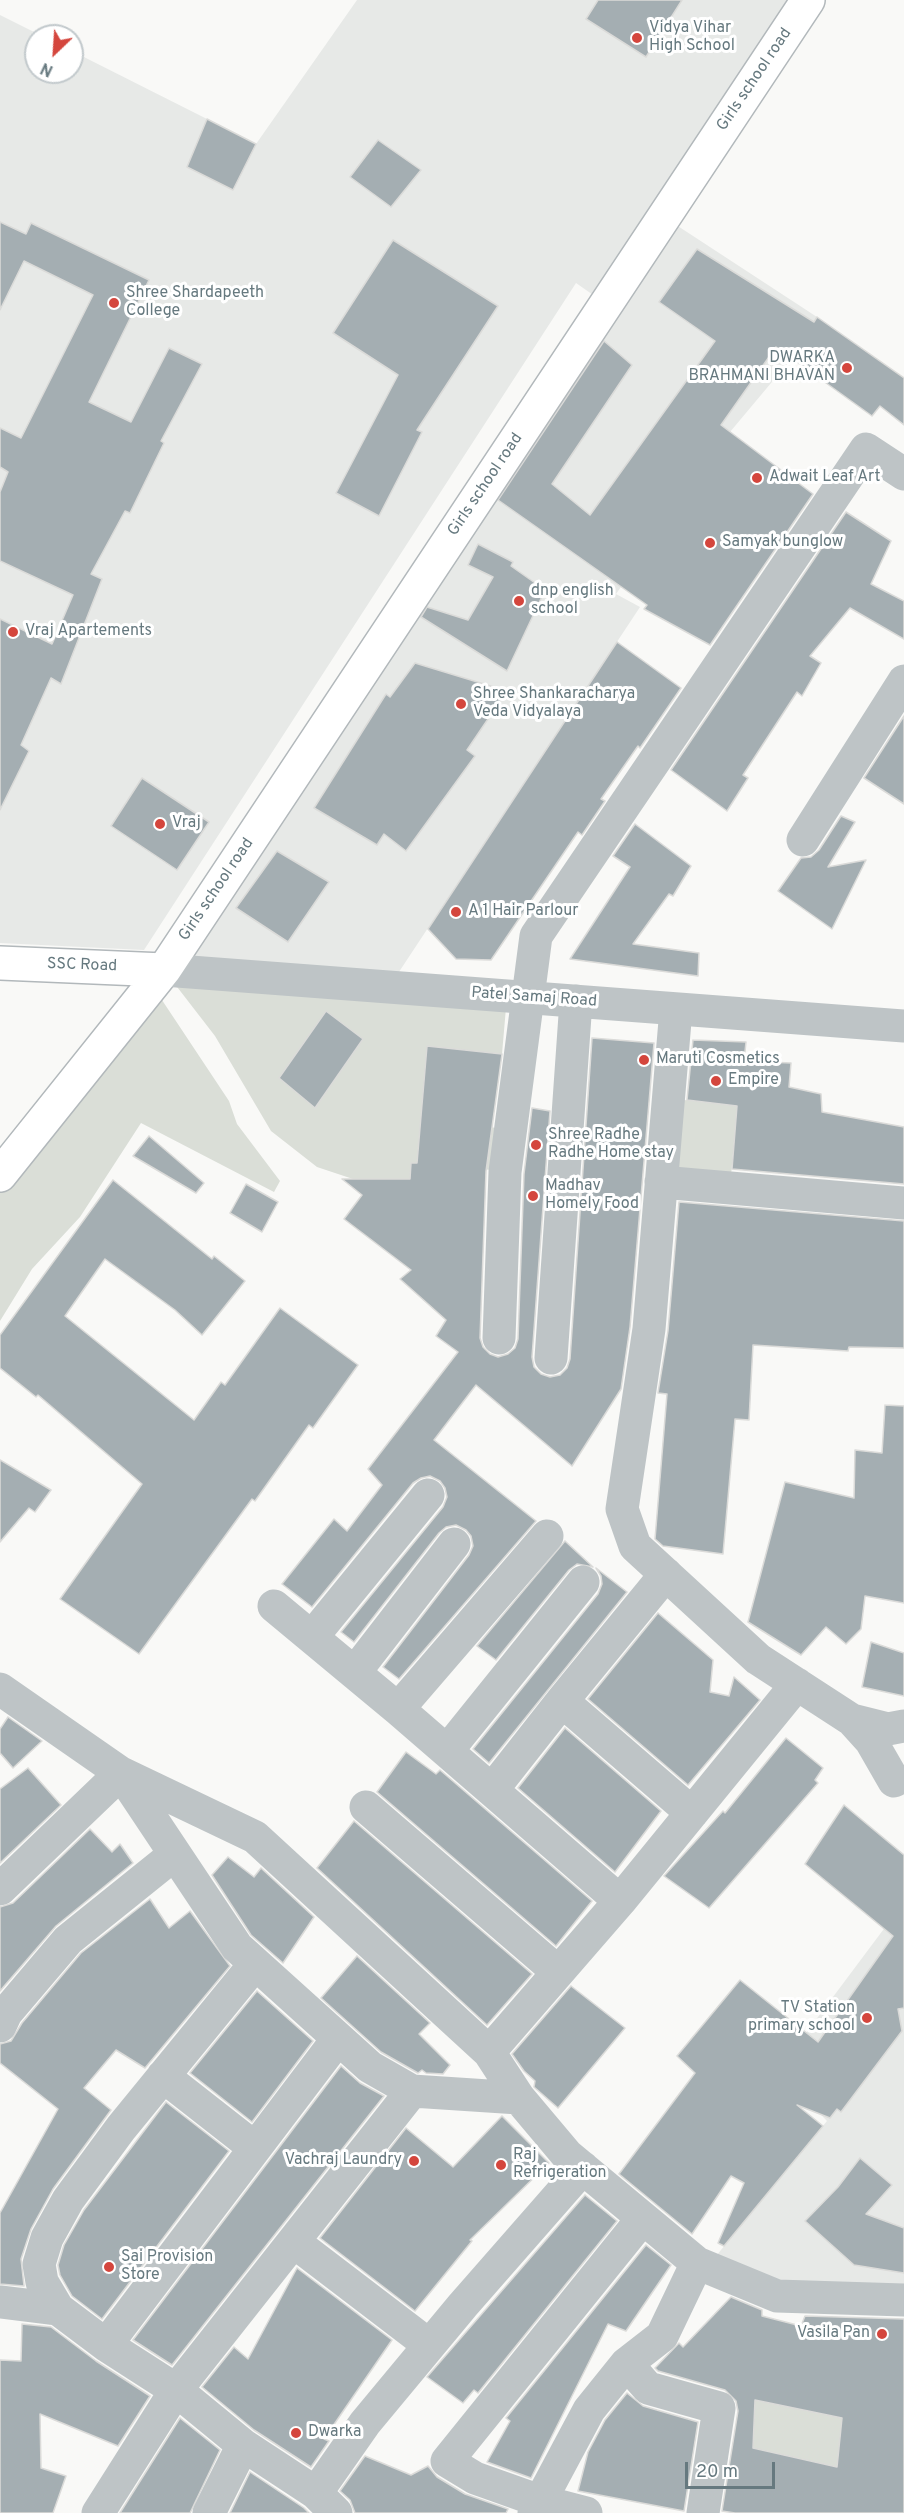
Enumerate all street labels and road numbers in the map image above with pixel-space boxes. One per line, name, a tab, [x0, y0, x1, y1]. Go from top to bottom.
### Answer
street label: Girls school road	[714, 25, 796, 135]
street label: Girls school road	[445, 430, 527, 540]
street label: Girls school road	[176, 835, 258, 945]
street label: SSC Road	[47, 955, 117, 977]
street label: Patel Samaj Road	[470, 984, 598, 1012]

